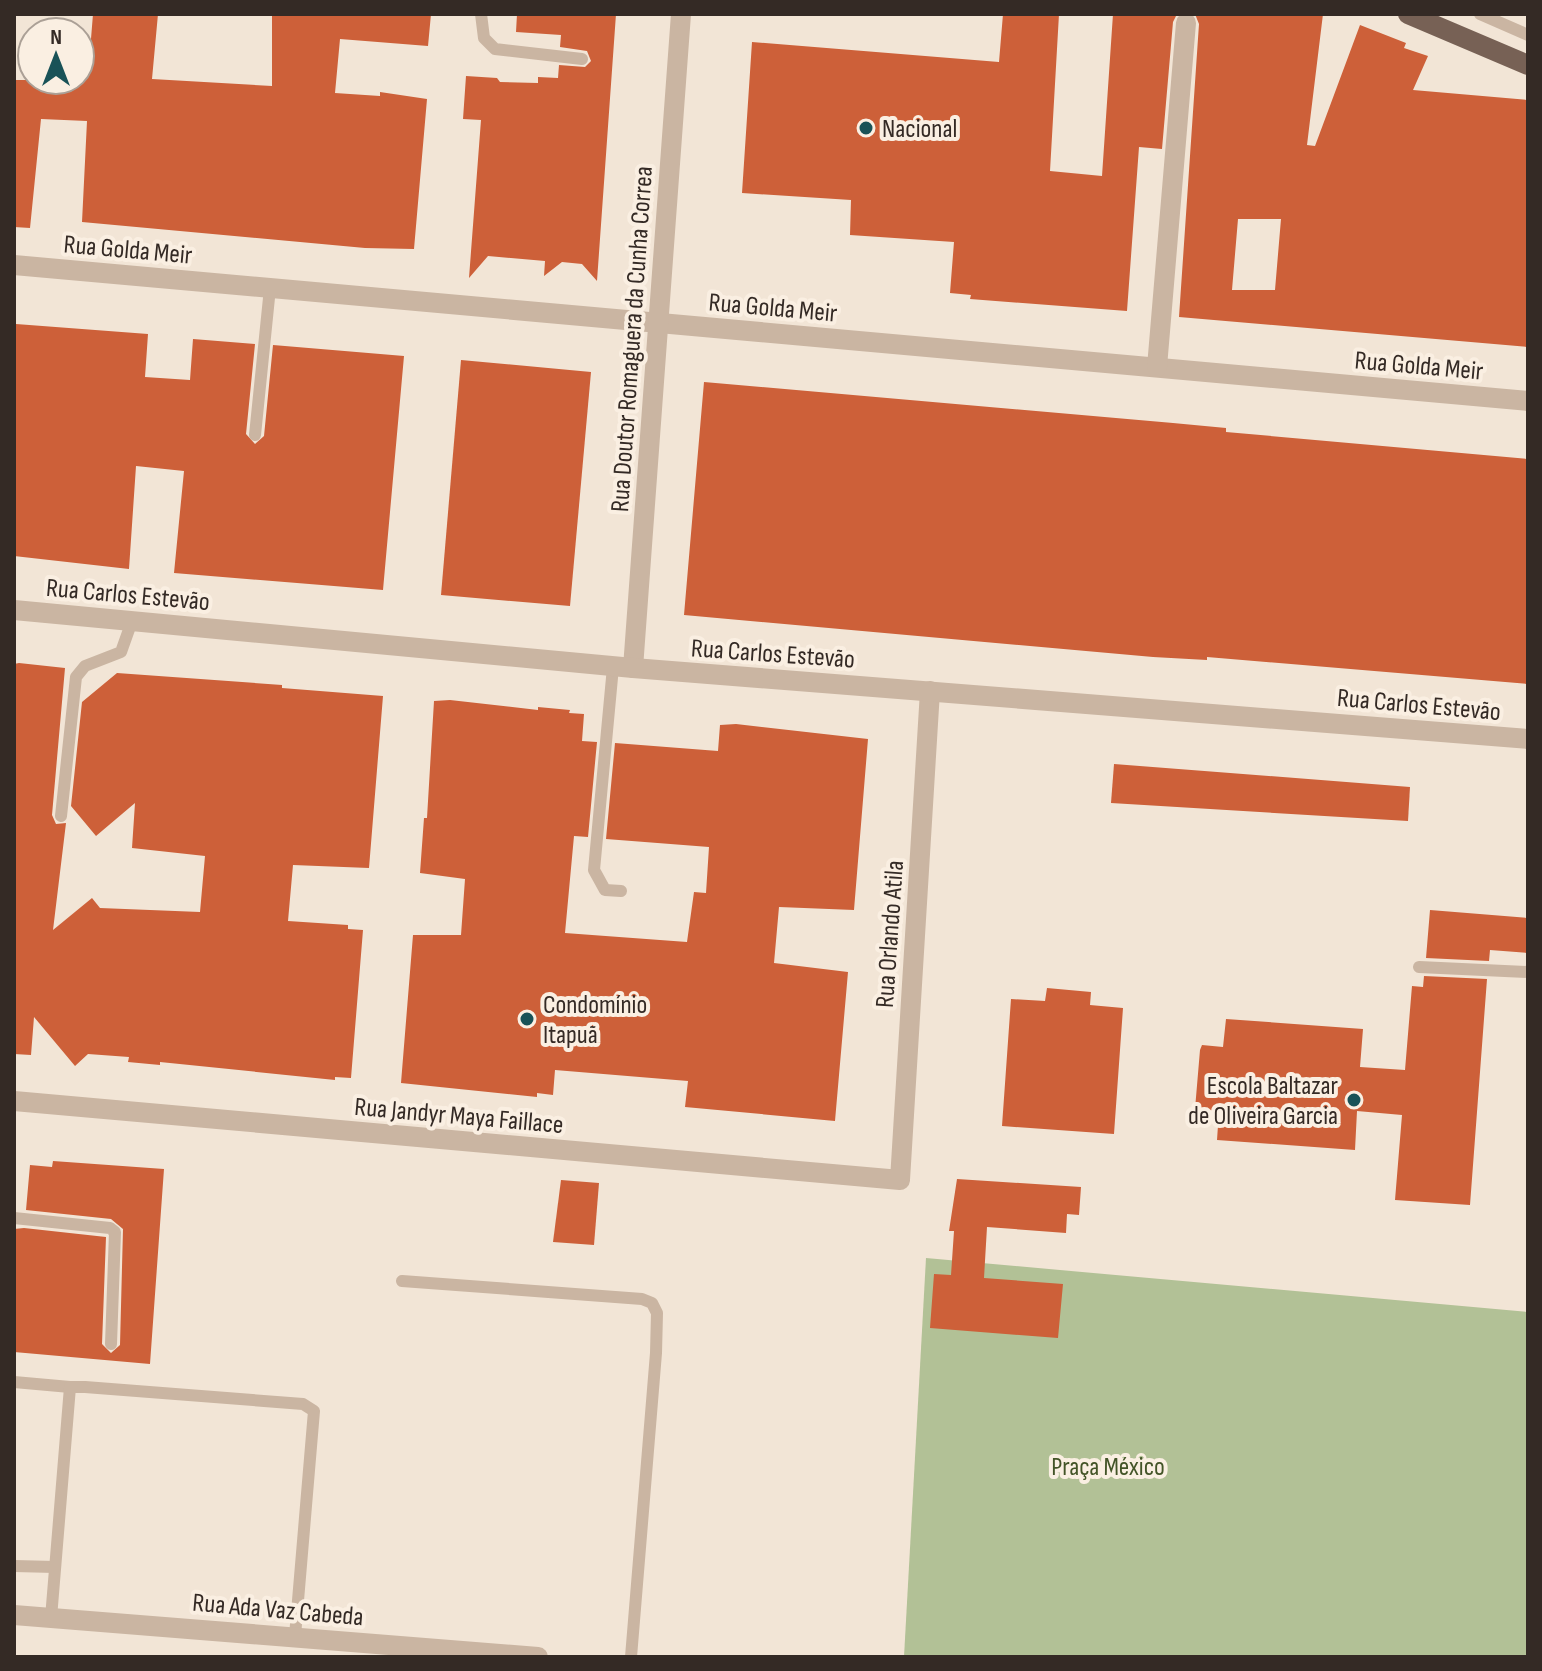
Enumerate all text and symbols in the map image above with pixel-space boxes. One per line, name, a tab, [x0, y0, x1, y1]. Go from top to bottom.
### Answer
north arrow	[16, 16, 96, 96]
text: N	[50, 24, 62, 51]
place label: Nacional	[882, 114, 957, 145]
marker: Nacional	[857, 119, 875, 137]
street label: Rua Doutor Romaguera da Cunha Correa	[605, 165, 660, 513]
street label: Rua Golda Meir	[62, 229, 194, 272]
street label: Rua Golda Meir	[707, 287, 839, 330]
street label: Rua Golda Meir	[1353, 345, 1485, 388]
street label: Rua Carlos Estevão	[45, 573, 211, 618]
street label: Rua Carlos Estevão	[690, 633, 856, 676]
street label: Rua Carlos Estevão	[1336, 683, 1502, 728]
street label: Rua Orlando Atila	[870, 859, 911, 1009]
place label: Condomínio Itapuã	[543, 990, 647, 1051]
marker: Condomínio Itapuã	[518, 1010, 536, 1028]
place label: Escola Baltazar de Oliveira Garcia	[1188, 1071, 1339, 1132]
marker: Escola Baltazar de Oliveira Garcia	[1345, 1091, 1363, 1109]
street label: Rua Jandyr Maya Faillace	[353, 1092, 565, 1141]
park label: Praça México	[1051, 1452, 1165, 1483]
street label: Rua Ada Vaz Cabeda	[191, 1588, 365, 1633]

